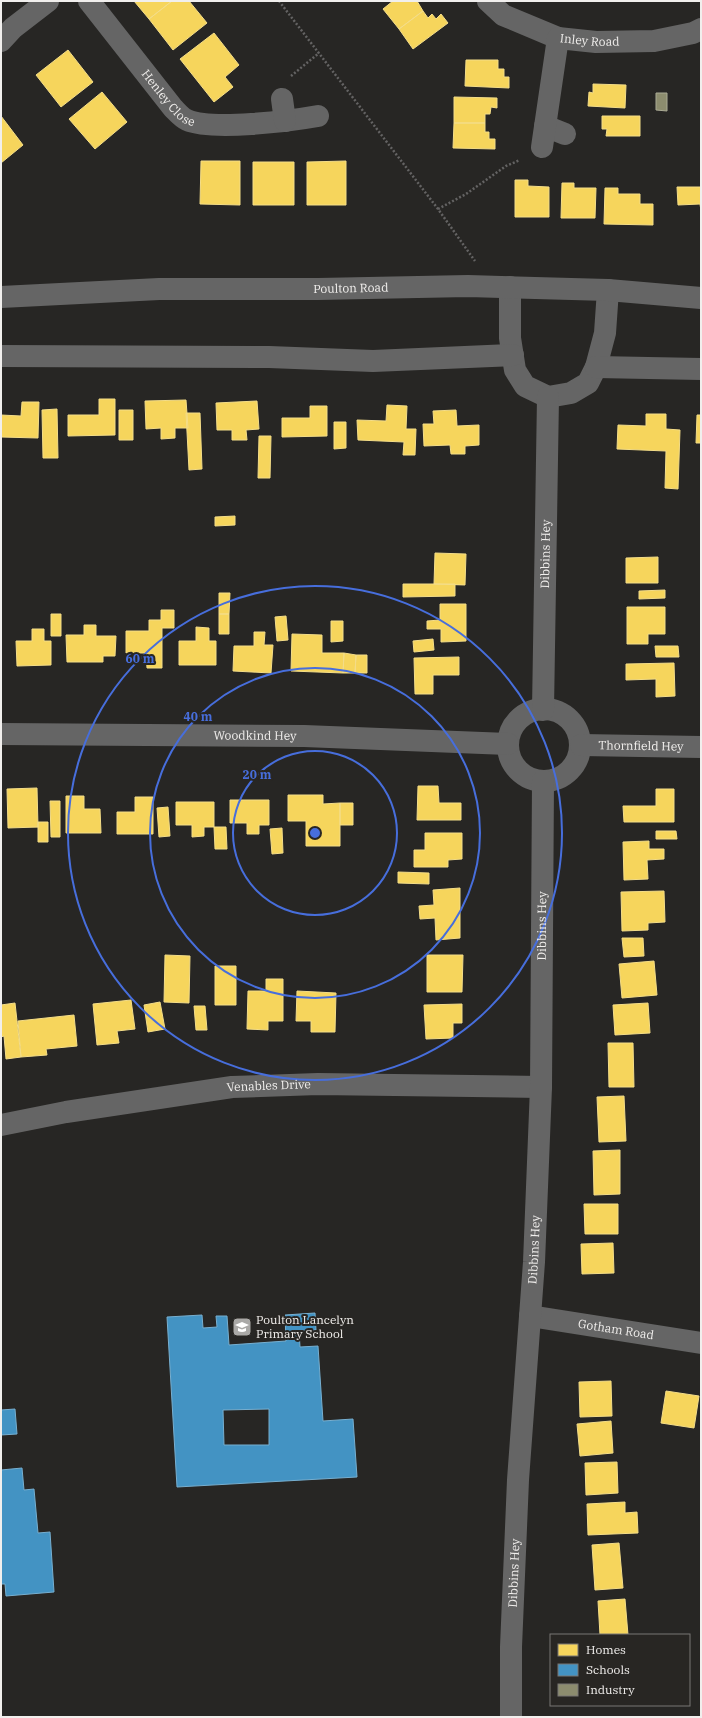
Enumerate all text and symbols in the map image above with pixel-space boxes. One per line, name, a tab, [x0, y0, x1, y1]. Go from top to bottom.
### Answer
street label: Inley Road	[559, 30, 620, 49]
street label: Henley Close	[139, 66, 197, 129]
street label: Poulton Road	[313, 280, 389, 296]
street label: Dibbins Hey	[537, 519, 553, 589]
text: 60 m	[126, 651, 155, 666]
text: 40 m	[184, 709, 213, 724]
street label: Woodkind Hey	[213, 727, 297, 743]
street label: Thornfield Hey	[598, 737, 684, 754]
text: 20 m	[243, 767, 272, 782]
centre of rings	[308, 826, 322, 840]
street label: Dibbins Hey	[534, 891, 549, 960]
street label: Venables Drive	[226, 1076, 311, 1095]
street label: Dibbins Hey	[524, 1214, 543, 1285]
place label: Poulton Lancelyn Primary School	[256, 1312, 354, 1341]
school or university icon: Poulton Lancelyn Primary School	[231, 1316, 253, 1338]
street label: Gotham Road	[577, 1316, 655, 1342]
street label: Dibbins Hey	[505, 1538, 523, 1608]
legend	[550, 1634, 690, 1706]
text: Homes	[586, 1642, 626, 1657]
text: Schools	[586, 1662, 630, 1677]
text: Industry	[586, 1682, 635, 1697]

